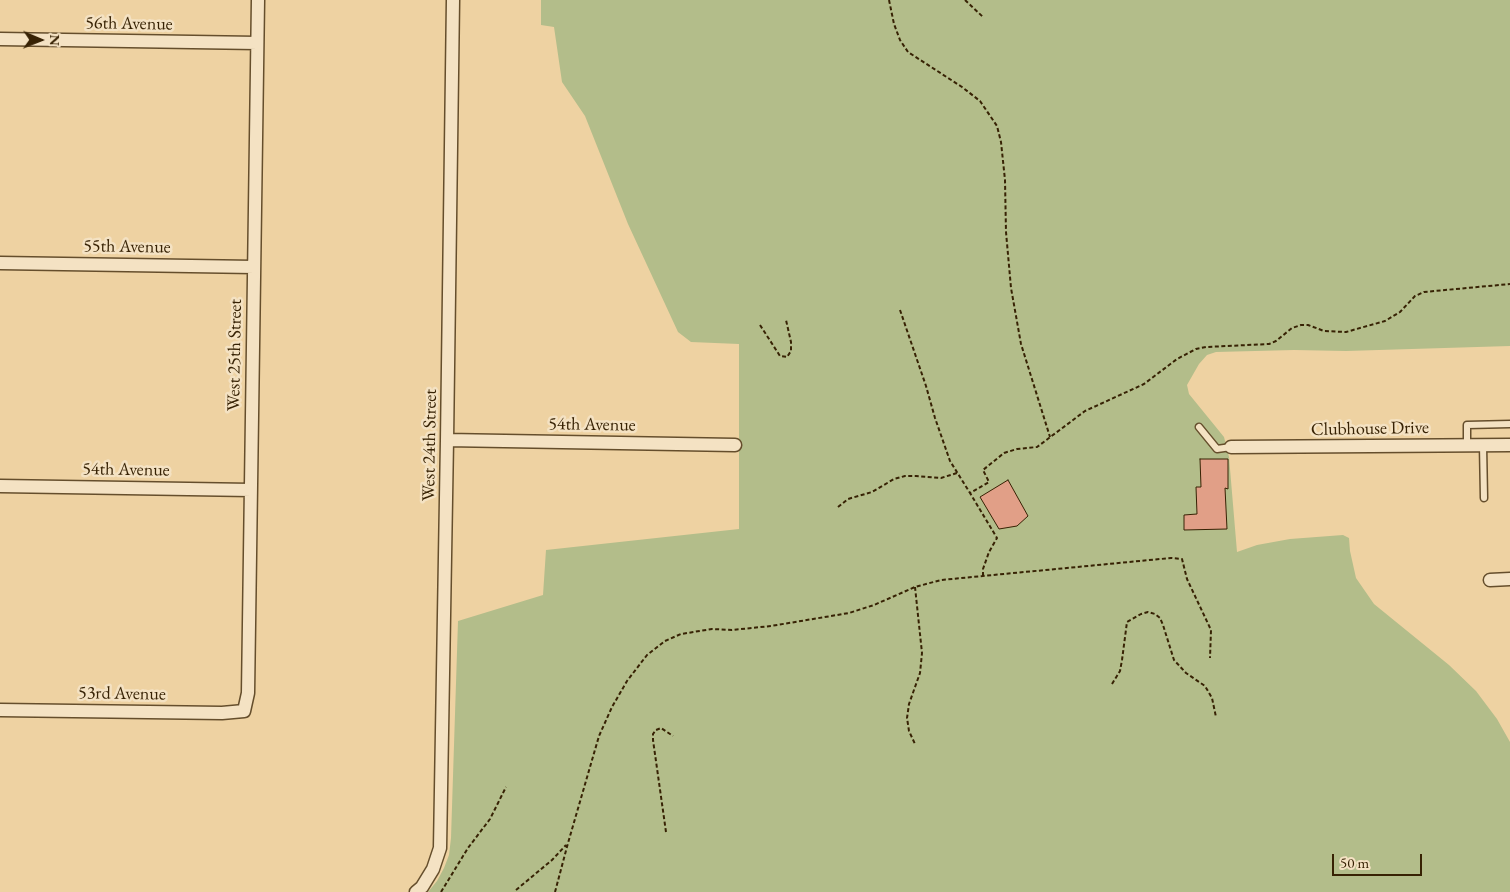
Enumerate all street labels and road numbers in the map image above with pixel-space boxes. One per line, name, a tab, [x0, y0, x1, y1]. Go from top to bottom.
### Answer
street label: 56th Avenue	[85, 12, 173, 36]
street label: 55th Avenue	[83, 235, 171, 259]
street label: West 25th Street	[223, 299, 247, 411]
street label: West 24th Street	[418, 389, 442, 501]
street label: 54th Avenue	[548, 413, 636, 437]
street label: Clubhouse Drive	[1311, 417, 1429, 441]
street label: 54th Avenue	[82, 458, 170, 482]
street label: 53rd Avenue	[78, 682, 166, 706]

